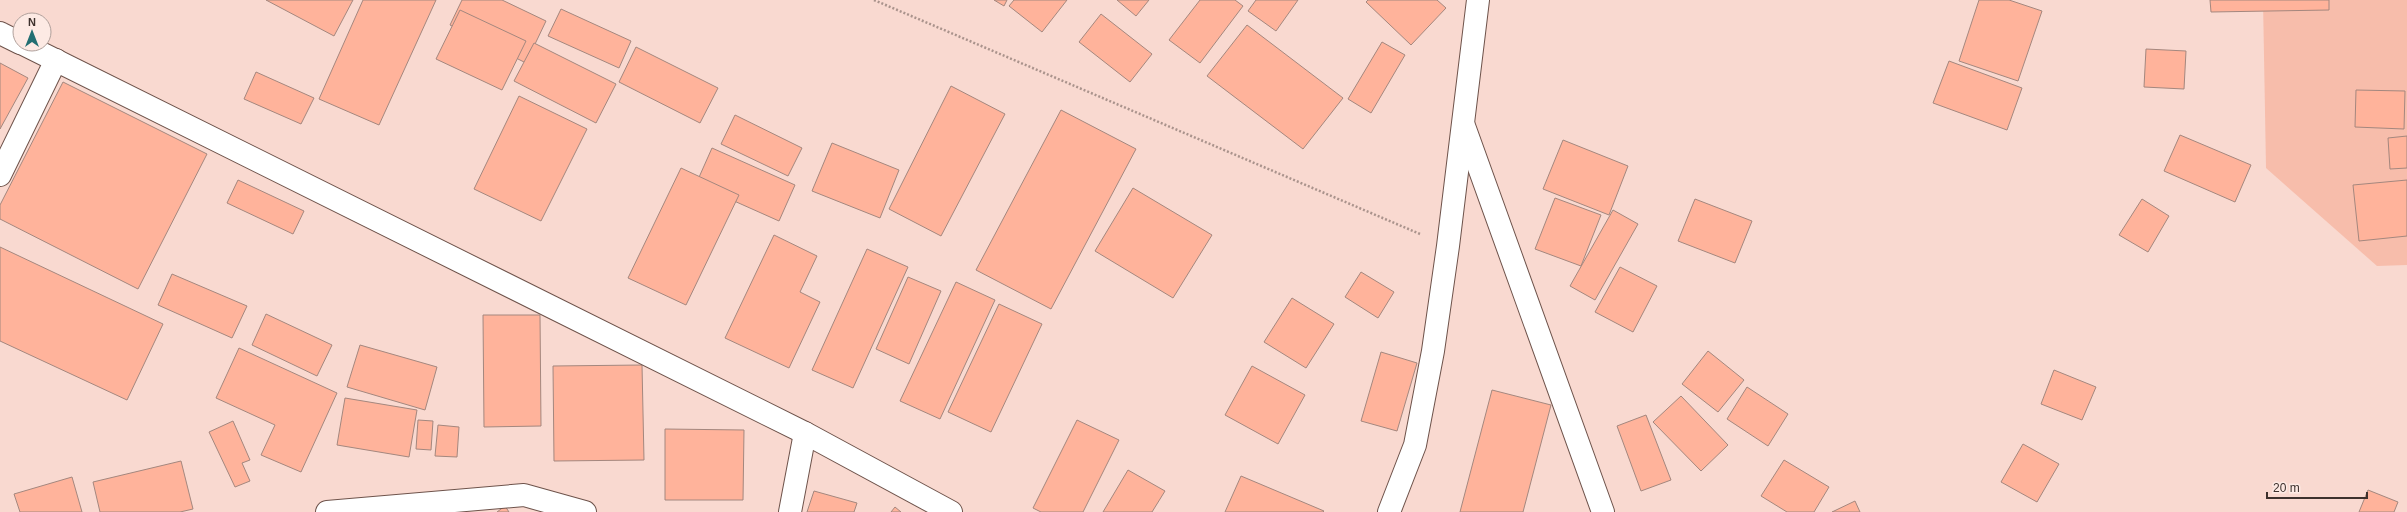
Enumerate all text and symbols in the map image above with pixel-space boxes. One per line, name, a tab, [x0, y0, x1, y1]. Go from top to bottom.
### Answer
north arrow	[12, 12, 52, 52]
text: N	[28, 16, 36, 28]
scale bar	[2267, 474, 2367, 500]
text: 20 m	[2273, 481, 2300, 495]

